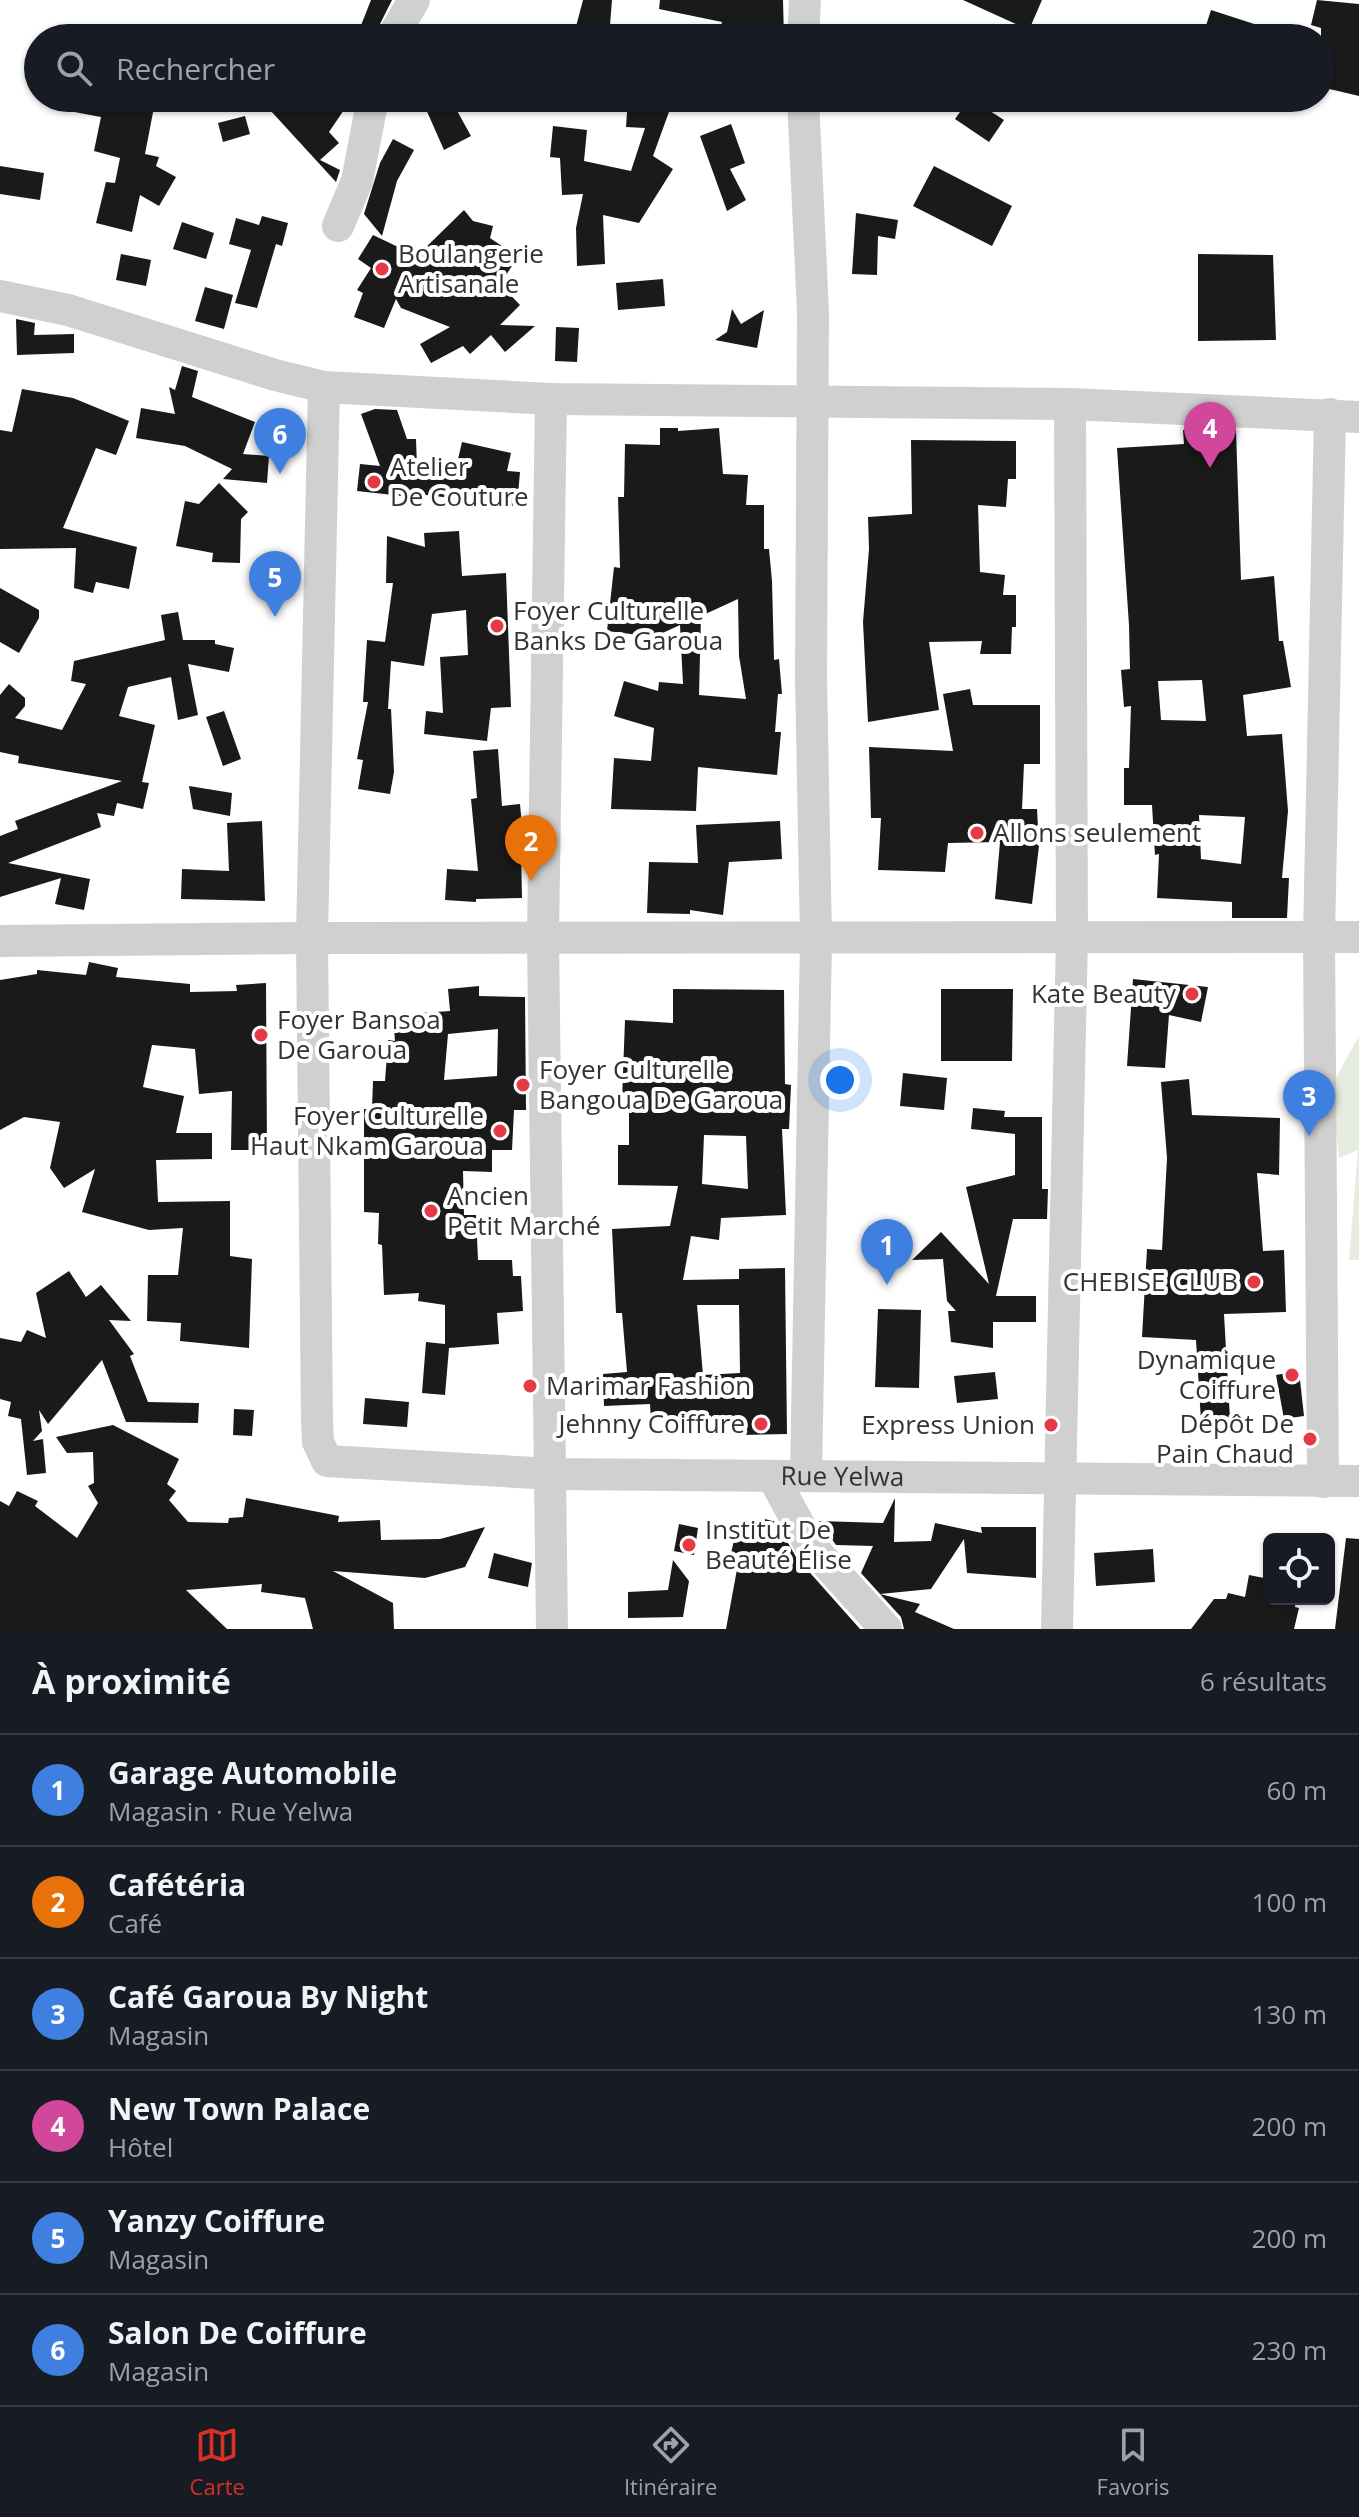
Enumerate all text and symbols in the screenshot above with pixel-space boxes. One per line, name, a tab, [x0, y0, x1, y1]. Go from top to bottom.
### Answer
search box	[24, 24, 1335, 112]
icon: search	[52, 46, 96, 90]
text: Rechercher	[116, 48, 275, 89]
place label: Boulangerie Artisanale	[398, 235, 544, 301]
marker: Boulangerie Artisanale	[373, 260, 391, 278]
pin: 4	[1184, 402, 1236, 468]
pin: 6	[254, 408, 306, 474]
place label: Atelier De Couture	[390, 448, 529, 514]
marker: Atelier De Couture	[365, 473, 383, 491]
pin: 5	[249, 551, 301, 617]
place label: Foyer Culturelle Banks De Garoua	[513, 592, 723, 658]
marker: Foyer Culturelle Banks De Garoua	[488, 617, 506, 635]
place label: Allons seulement	[993, 814, 1201, 850]
pin: 2	[505, 815, 557, 881]
marker: Allons seulement	[968, 824, 986, 842]
place label: Kate Beauty	[1031, 975, 1177, 1011]
marker: Kate Beauty	[1183, 985, 1201, 1003]
place label: Foyer Bansoa De Garoua	[277, 1001, 441, 1067]
marker: Foyer Bansoa De Garoua	[252, 1026, 270, 1044]
place label: Foyer Culturelle Bangoua De Garoua	[539, 1051, 783, 1117]
your location	[820, 1060, 860, 1100]
pin: 3	[1283, 1070, 1335, 1136]
marker: Foyer Culturelle Bangoua De Garoua	[514, 1076, 532, 1094]
place label: Foyer Culturelle Haut Nkam Garoua	[250, 1097, 484, 1163]
marker: Foyer Culturelle Haut Nkam Garoua	[491, 1122, 509, 1140]
place label: Ancien Petit Marché	[447, 1177, 601, 1243]
marker: Ancien Petit Marché	[422, 1202, 440, 1220]
pin: 1	[861, 1219, 913, 1285]
place label: CHEBISE CLUB	[1063, 1263, 1238, 1299]
marker: CHEBISE CLUB	[1245, 1273, 1263, 1291]
place label: Dynamique Coiffure	[1137, 1341, 1276, 1407]
marker: Dynamique Coiffure	[1283, 1366, 1301, 1384]
place label: Marimar Fashion	[546, 1367, 751, 1403]
marker: Marimar Fashion	[521, 1377, 539, 1395]
place label: Jehnny Coiffure	[556, 1405, 745, 1441]
place label: Dépôt De Pain Chaud	[1156, 1405, 1294, 1471]
place label: Express Union	[861, 1406, 1035, 1442]
marker: Jehnny Coiffure	[752, 1415, 770, 1433]
marker: Express Union	[1042, 1416, 1060, 1434]
marker: Dépôt De Pain Chaud	[1301, 1430, 1319, 1448]
street label: Rue Yelwa	[780, 1457, 904, 1494]
place label: Institut De Beauté Élise	[705, 1511, 852, 1577]
map controls	[1263, 1533, 1335, 1605]
button: locate	[1263, 1533, 1335, 1605]
marker: Institut De Beauté Élise	[680, 1536, 698, 1554]
text: À proximité	[32, 1658, 231, 1704]
text: 6 résultats	[1200, 1663, 1327, 1699]
text: Garage Automobile	[108, 1752, 397, 1793]
text: 1	[51, 1772, 65, 1808]
text: 60 m	[1266, 1772, 1327, 1808]
text: Magasin · Rue Yelwa	[108, 1793, 353, 1829]
text: Cafétéria	[108, 1864, 246, 1905]
text: 2	[51, 1884, 65, 1920]
text: 100 m	[1252, 1884, 1327, 1920]
text: Café	[108, 1905, 162, 1941]
text: Café Garoua By Night	[108, 1976, 428, 2017]
text: 3	[51, 1996, 65, 2032]
text: 130 m	[1252, 1996, 1327, 2032]
text: Magasin	[108, 2017, 209, 2053]
text: New Town Palace	[108, 2088, 370, 2129]
text: 4	[51, 2108, 65, 2144]
text: 200 m	[1252, 2108, 1327, 2144]
text: Hôtel	[108, 2129, 173, 2165]
text: Yanzy Coiffure	[108, 2200, 325, 2241]
text: 5	[51, 2220, 65, 2256]
text: 200 m	[1252, 2220, 1327, 2256]
text: Magasin	[108, 2241, 209, 2277]
text: Salon De Coiffure	[108, 2312, 367, 2353]
text: 6	[51, 2332, 65, 2368]
text: 230 m	[1252, 2332, 1327, 2368]
text: Magasin	[108, 2353, 209, 2389]
tab: Carte	[190, 2423, 245, 2501]
tab: Itinéraire	[624, 2423, 717, 2501]
tab: Favoris	[1097, 2423, 1169, 2501]

